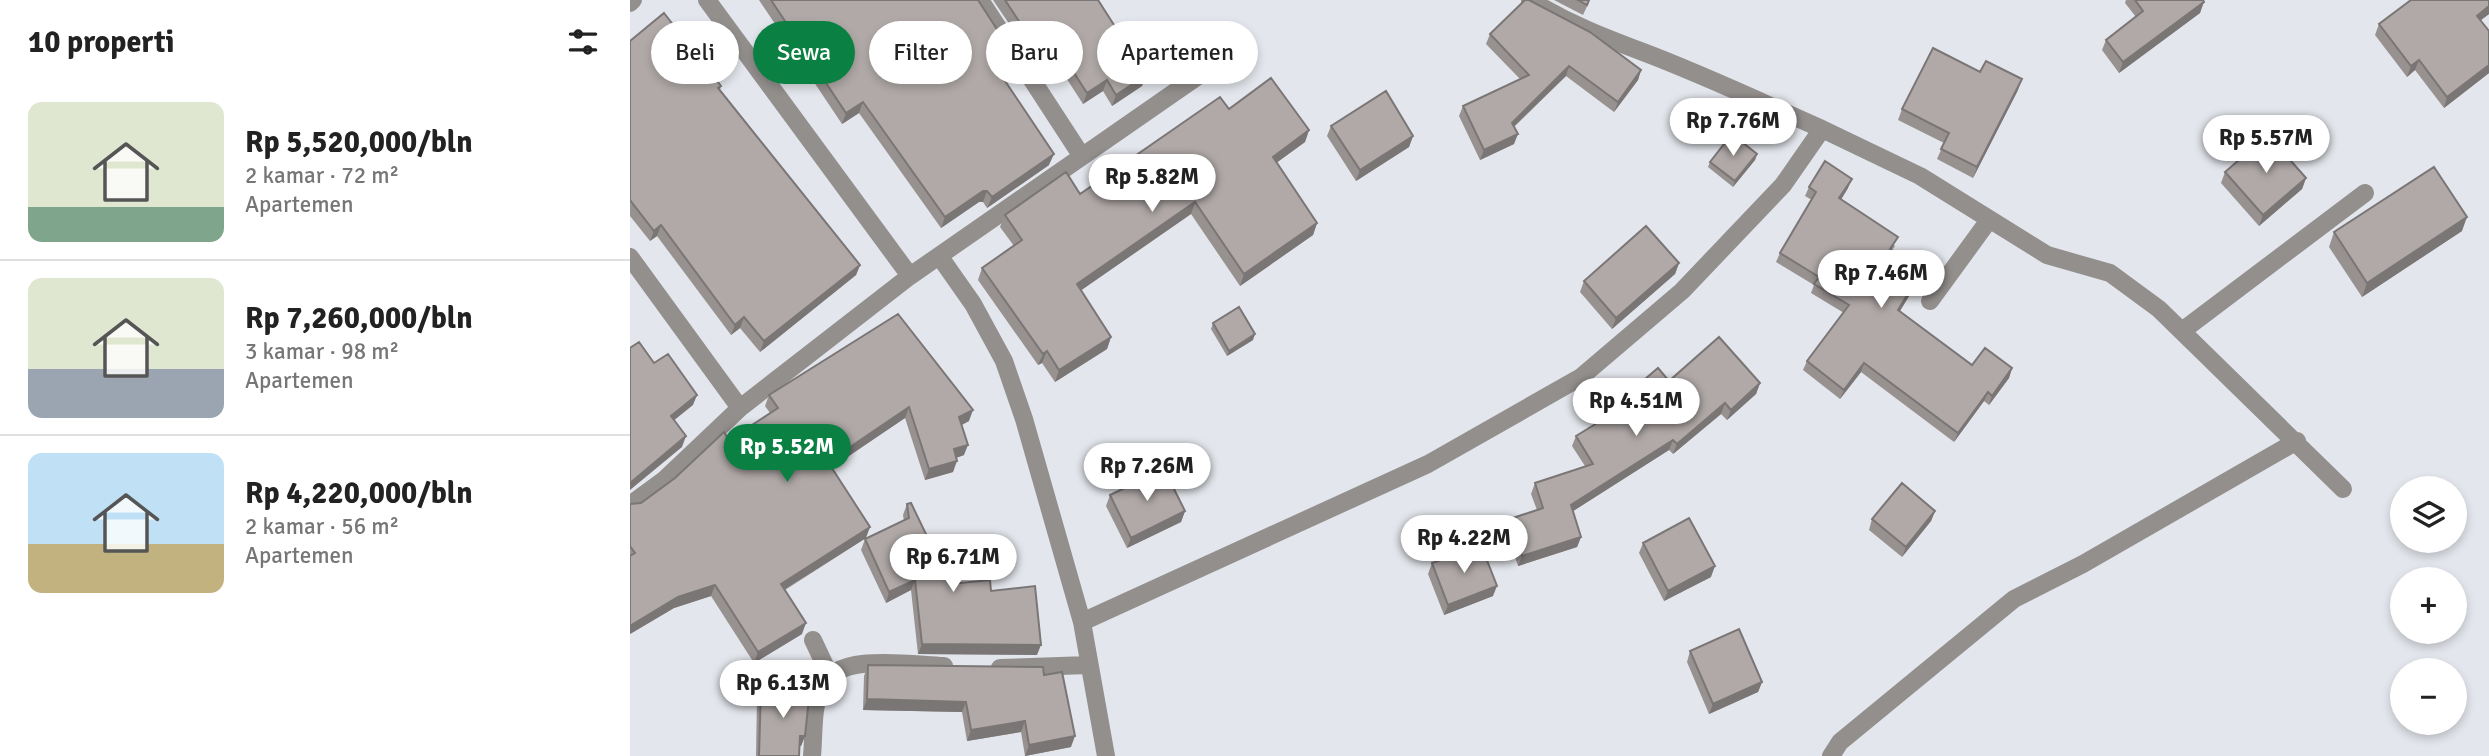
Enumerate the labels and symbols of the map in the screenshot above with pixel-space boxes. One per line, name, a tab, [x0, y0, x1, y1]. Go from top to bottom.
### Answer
pin: Rp 7.76M	[1661, 99, 1805, 158]
pin: Rp 5.57M	[2194, 116, 2338, 175]
pin: Rp 5.82M	[1080, 154, 1224, 214]
pin: Rp 7.46M	[1809, 250, 1953, 310]
pin: Rp 4.51M	[1564, 378, 1708, 438]
pin: Rp 5.52M	[715, 424, 859, 484]
pin: Rp 7.26M	[1075, 444, 1219, 503]
pin: Rp 4.22M	[1392, 516, 1536, 575]
pin: Rp 6.71M	[881, 534, 1025, 594]
pin: Rp 6.13M	[711, 660, 855, 720]

